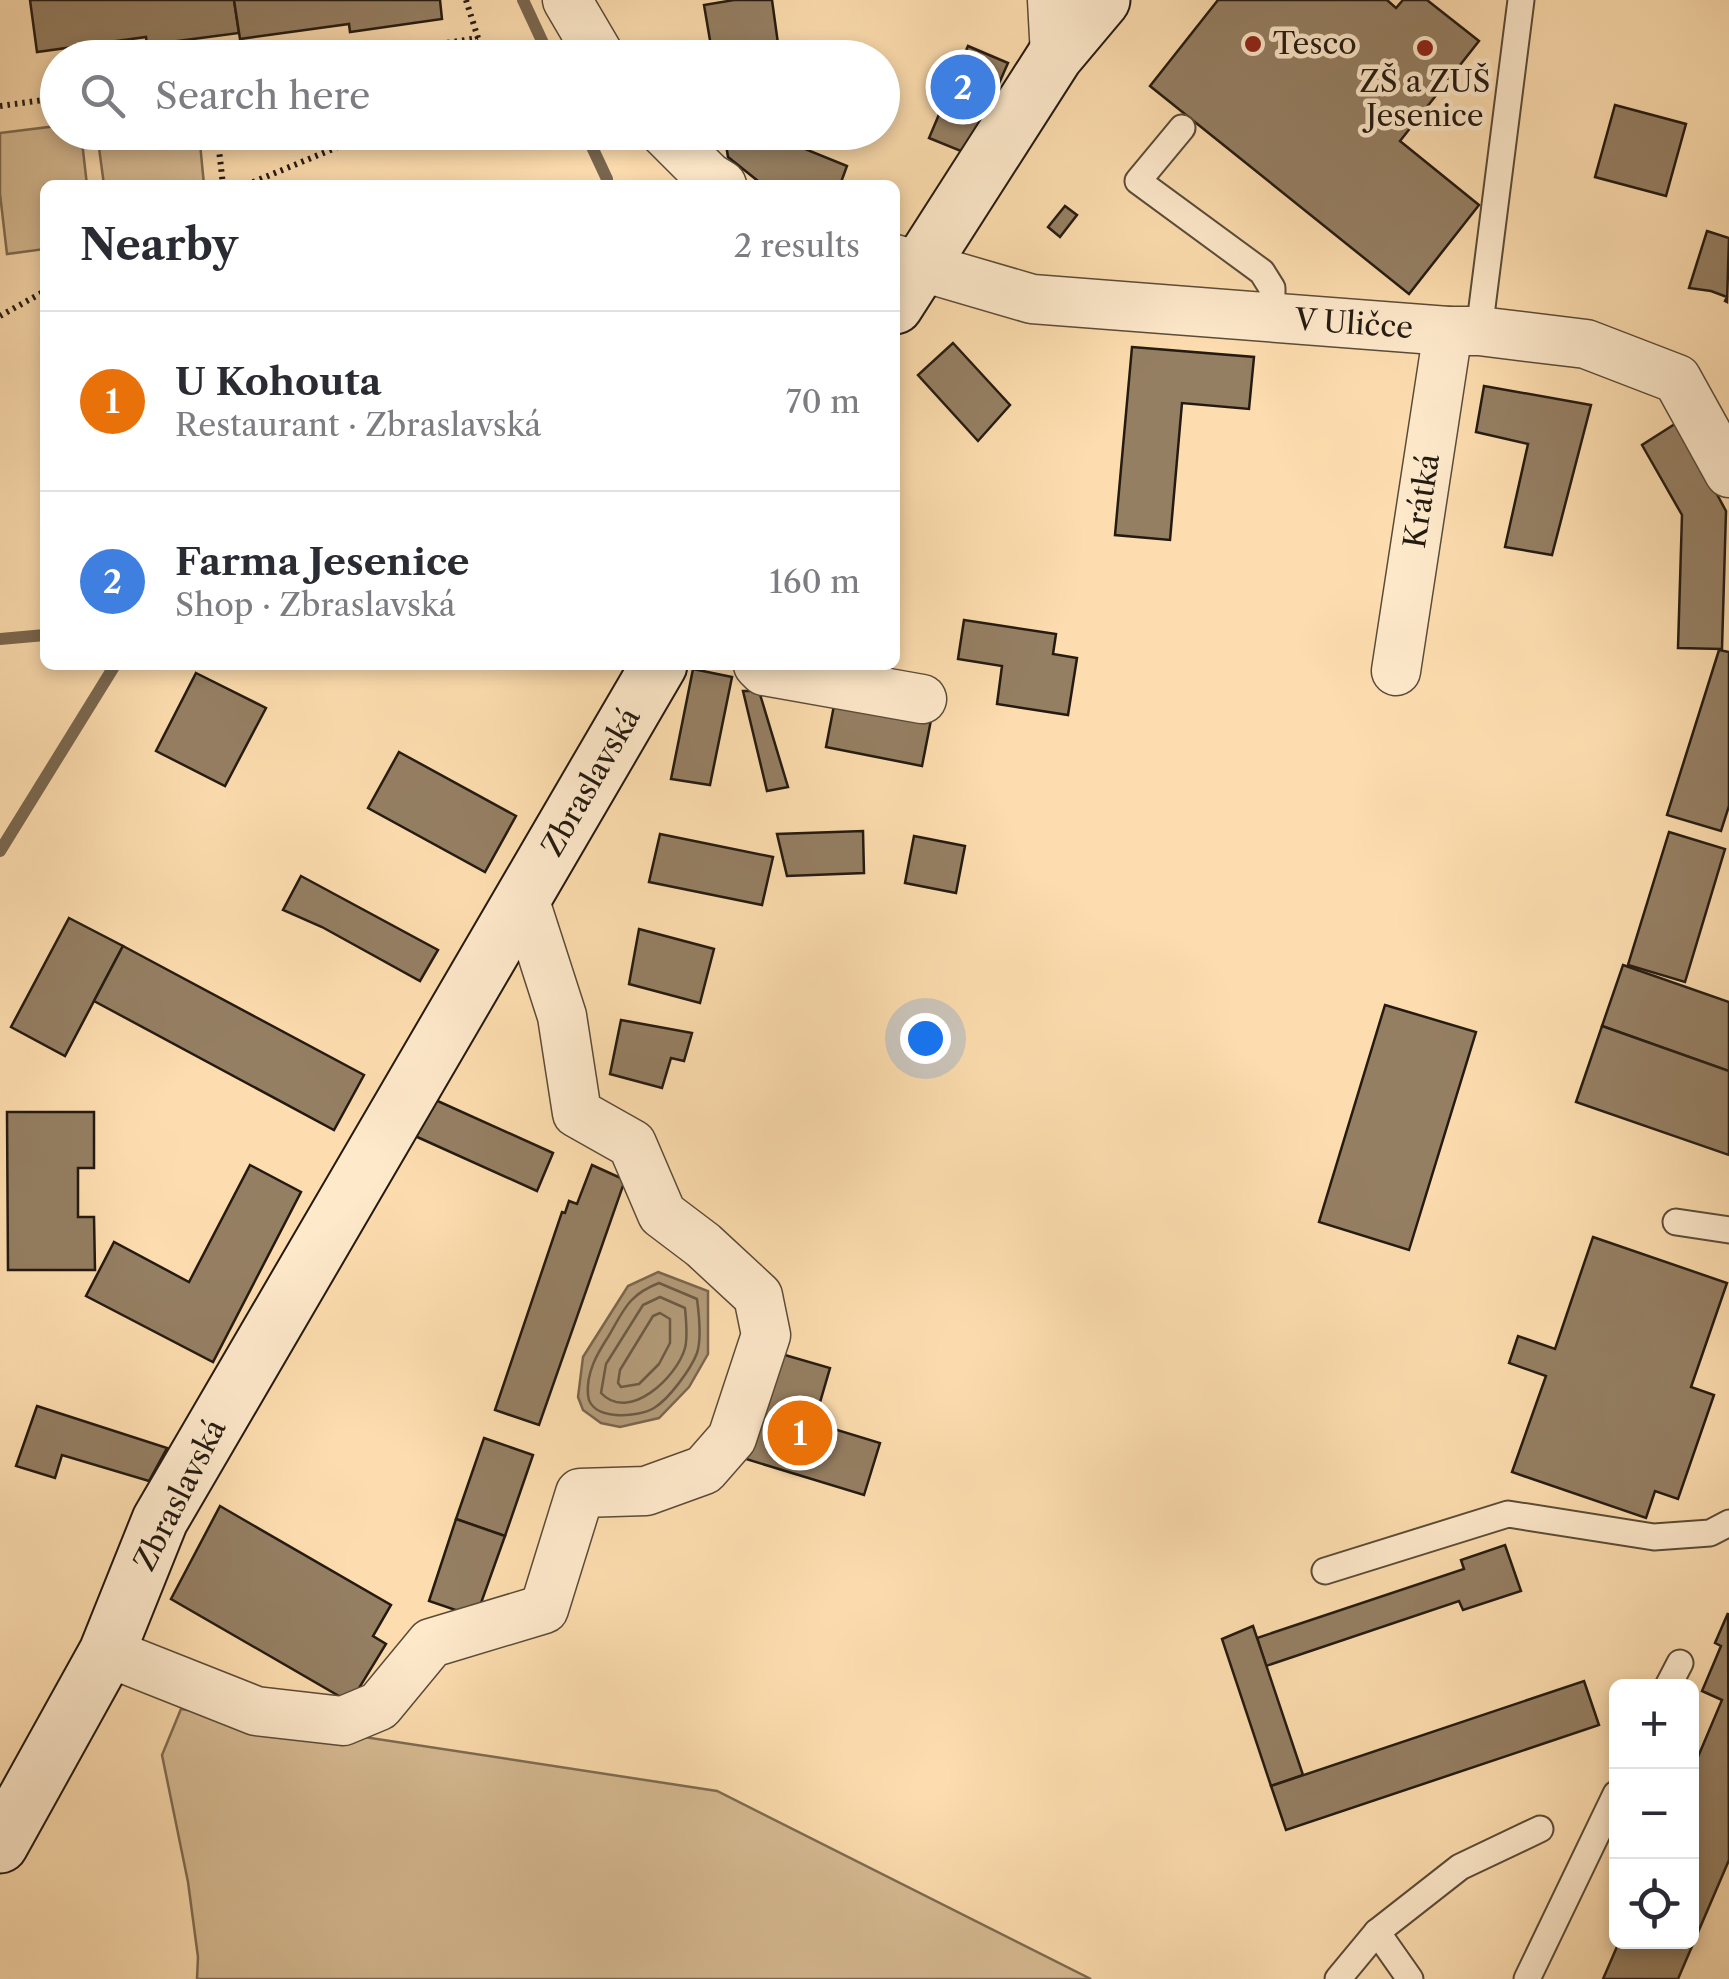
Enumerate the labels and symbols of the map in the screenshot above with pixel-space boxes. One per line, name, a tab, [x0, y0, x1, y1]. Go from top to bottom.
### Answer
place label: Tesco	[1273, 25, 1357, 62]
marker: Tesco	[1242, 33, 1264, 55]
marker: ZŠ a ZUŠ Jesenice	[1414, 37, 1436, 59]
pin: 2	[930, 49, 996, 124]
place label: ZŠ a ZUŠ Jesenice	[1360, 62, 1490, 134]
street label: V Uličce	[1293, 301, 1414, 346]
street label: Krátká	[1396, 451, 1447, 551]
street label: Zbraslavská	[533, 701, 648, 862]
your location	[900, 1013, 951, 1064]
pin: 1	[768, 1396, 832, 1470]
street label: Zbraslavská	[126, 1413, 234, 1577]

